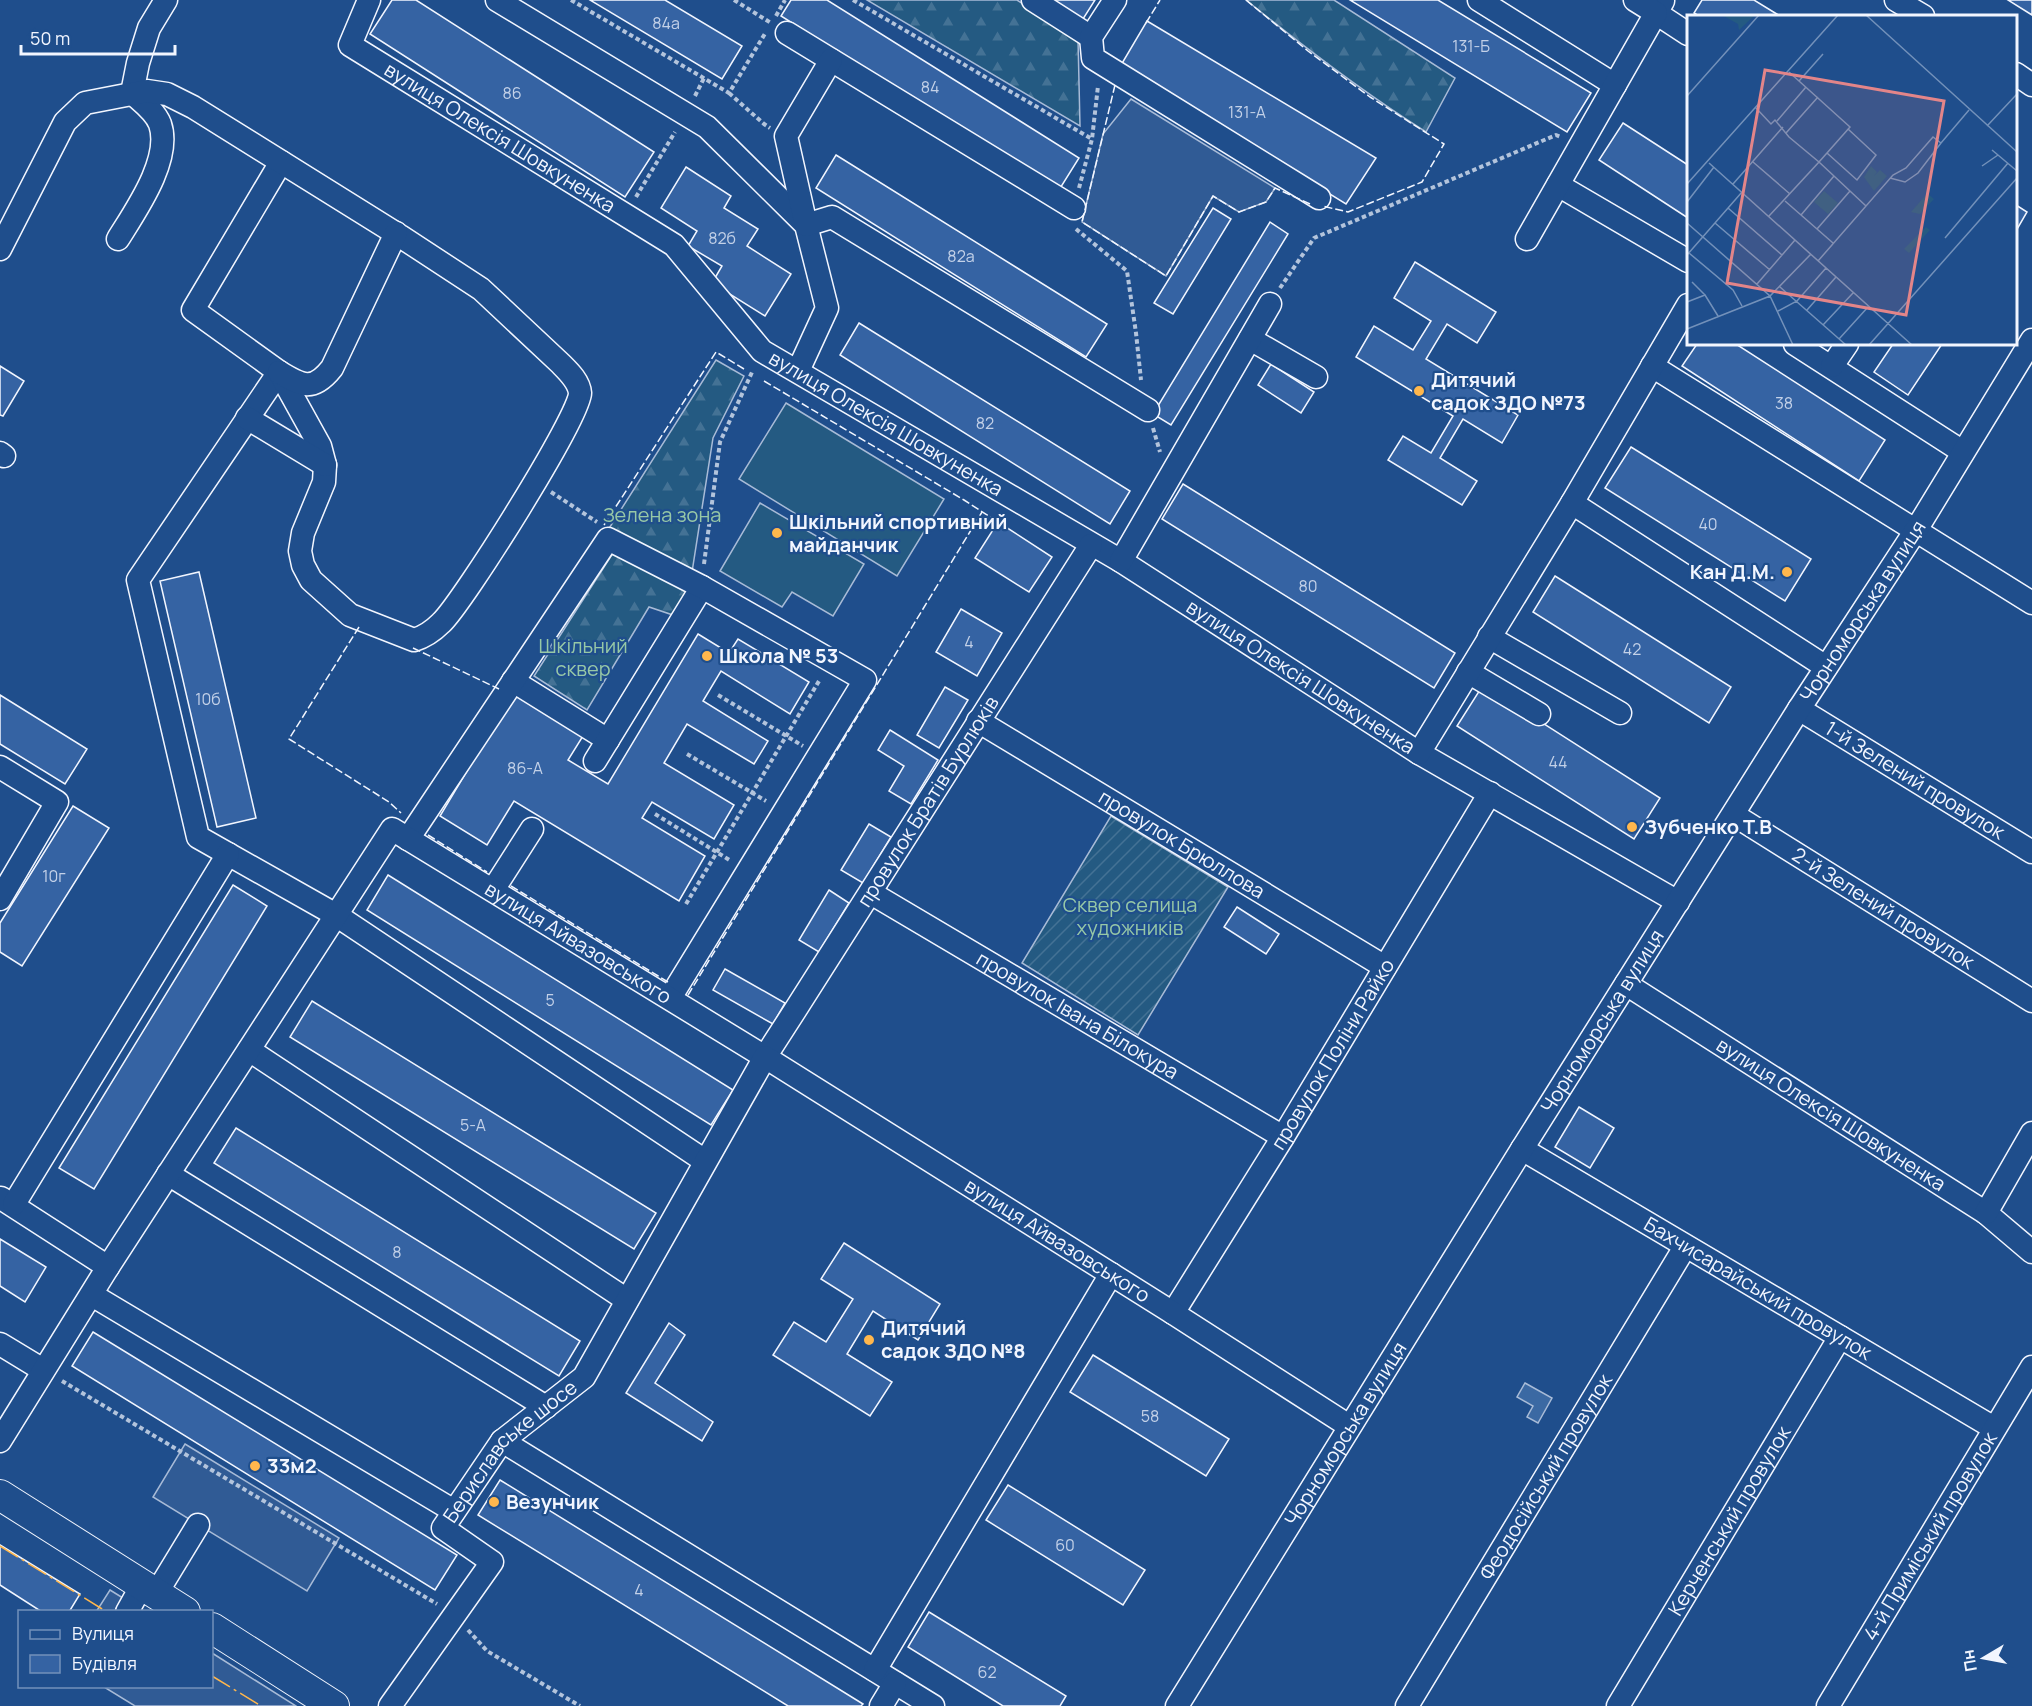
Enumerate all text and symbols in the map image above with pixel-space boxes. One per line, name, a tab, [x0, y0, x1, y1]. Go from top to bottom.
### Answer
house number: 84а	[652, 12, 680, 34]
inset map	[1687, 15, 2017, 345]
scale bar	[21, 18, 176, 56]
text: 50 m	[30, 26, 70, 50]
house number: 131-Б	[1452, 35, 1490, 57]
street label: вулиця Олексія Шовкуненка	[380, 56, 621, 219]
house number: 84	[921, 76, 939, 98]
house number: 86	[502, 82, 522, 104]
house number: 131-А	[1228, 101, 1266, 123]
house number: 82б	[708, 227, 736, 249]
house number: 82а	[947, 245, 975, 267]
street label: вулиця Олексія Шовкуненка	[764, 344, 1008, 502]
place label: Дитячий садок ЗДО №73	[1431, 366, 1586, 416]
marker: Дитячий садок ЗДО №73	[1412, 384, 1426, 398]
house number: 38	[1775, 392, 1793, 414]
house number: 82	[976, 412, 994, 434]
park label: Зелена зона	[603, 501, 721, 528]
place label: Шкільний спортивний майданчик	[789, 508, 1007, 558]
house number: 40	[1698, 513, 1718, 535]
street label: Чорноморська вулиця	[1793, 515, 1932, 707]
marker: Шкільний спортивний майданчик	[770, 526, 784, 540]
place label: Кан Д.М.	[1690, 558, 1775, 585]
marker: Кан Д.М.	[1780, 565, 1794, 579]
house number: 80	[1298, 575, 1318, 597]
street label: вулиця Олексія Шовкуненка	[1181, 593, 1420, 760]
house number: 4	[964, 631, 974, 653]
park label: Шкільний сквер	[538, 632, 628, 682]
house number: 42	[1623, 638, 1641, 660]
place label: Школа № 53	[719, 642, 838, 669]
marker: Школа № 53	[700, 649, 714, 663]
house number: 10б	[195, 688, 221, 710]
street label: провулок Братів Бурлюків	[851, 690, 1005, 912]
street label: 1-й Зелений провулок	[1820, 714, 2011, 846]
house number: 44	[1548, 751, 1568, 773]
house number: 86-А	[507, 757, 543, 779]
street label: провулок Брюллова	[1094, 783, 1270, 904]
place label: Зубченко Т.В	[1644, 813, 1772, 840]
marker: Зубченко Т.В	[1625, 820, 1639, 834]
street label: 2-й Зелений провулок	[1787, 841, 1981, 975]
house number: 10г	[42, 865, 66, 887]
street label: вулиця Айвазовського	[480, 875, 677, 1010]
park label: Сквер селища художників	[1063, 891, 1197, 941]
street label: Чорноморська вулиця	[1534, 924, 1670, 1118]
street label: провулок Івана Білокура	[972, 945, 1184, 1085]
street label: провулок Поліни Райко	[1264, 953, 1400, 1155]
house number: 5	[545, 989, 555, 1011]
street label: вулиця Олексія Шовкуненка	[1712, 1031, 1951, 1197]
house number: 5-А	[460, 1114, 486, 1136]
street label: вулиця Айвазовського	[960, 1172, 1156, 1308]
street label: Бахчисарайський провулок	[1639, 1210, 1878, 1366]
house number: 8	[392, 1241, 402, 1263]
place label: Дитячий садок ЗДО №8	[881, 1314, 1026, 1364]
marker: Дитячий садок ЗДО №8	[862, 1333, 876, 1347]
street label: Чорноморська вулиця	[1278, 1337, 1412, 1531]
street label: Феодосійський провулок	[1473, 1368, 1619, 1584]
street label: Бериславське шосе	[436, 1374, 582, 1528]
house number: 58	[1141, 1405, 1159, 1427]
street label: Керченський провулок	[1661, 1420, 1797, 1621]
street label: 4-й Приміський провулок	[1857, 1426, 2003, 1645]
place label: 33м2	[267, 1452, 317, 1479]
marker: 33м2	[248, 1459, 262, 1473]
place label: Везунчик	[506, 1488, 600, 1515]
marker: Везунчик	[487, 1495, 501, 1509]
house number: 60	[1055, 1534, 1075, 1556]
house number: 4	[634, 1579, 644, 1601]
legend	[18, 1610, 213, 1688]
text: Вулиця	[72, 1621, 134, 1645]
north arrow	[1954, 1628, 2014, 1688]
text: Пн	[1957, 1648, 1982, 1673]
text: Будівля	[72, 1651, 137, 1675]
house number: 62	[977, 1661, 997, 1683]

